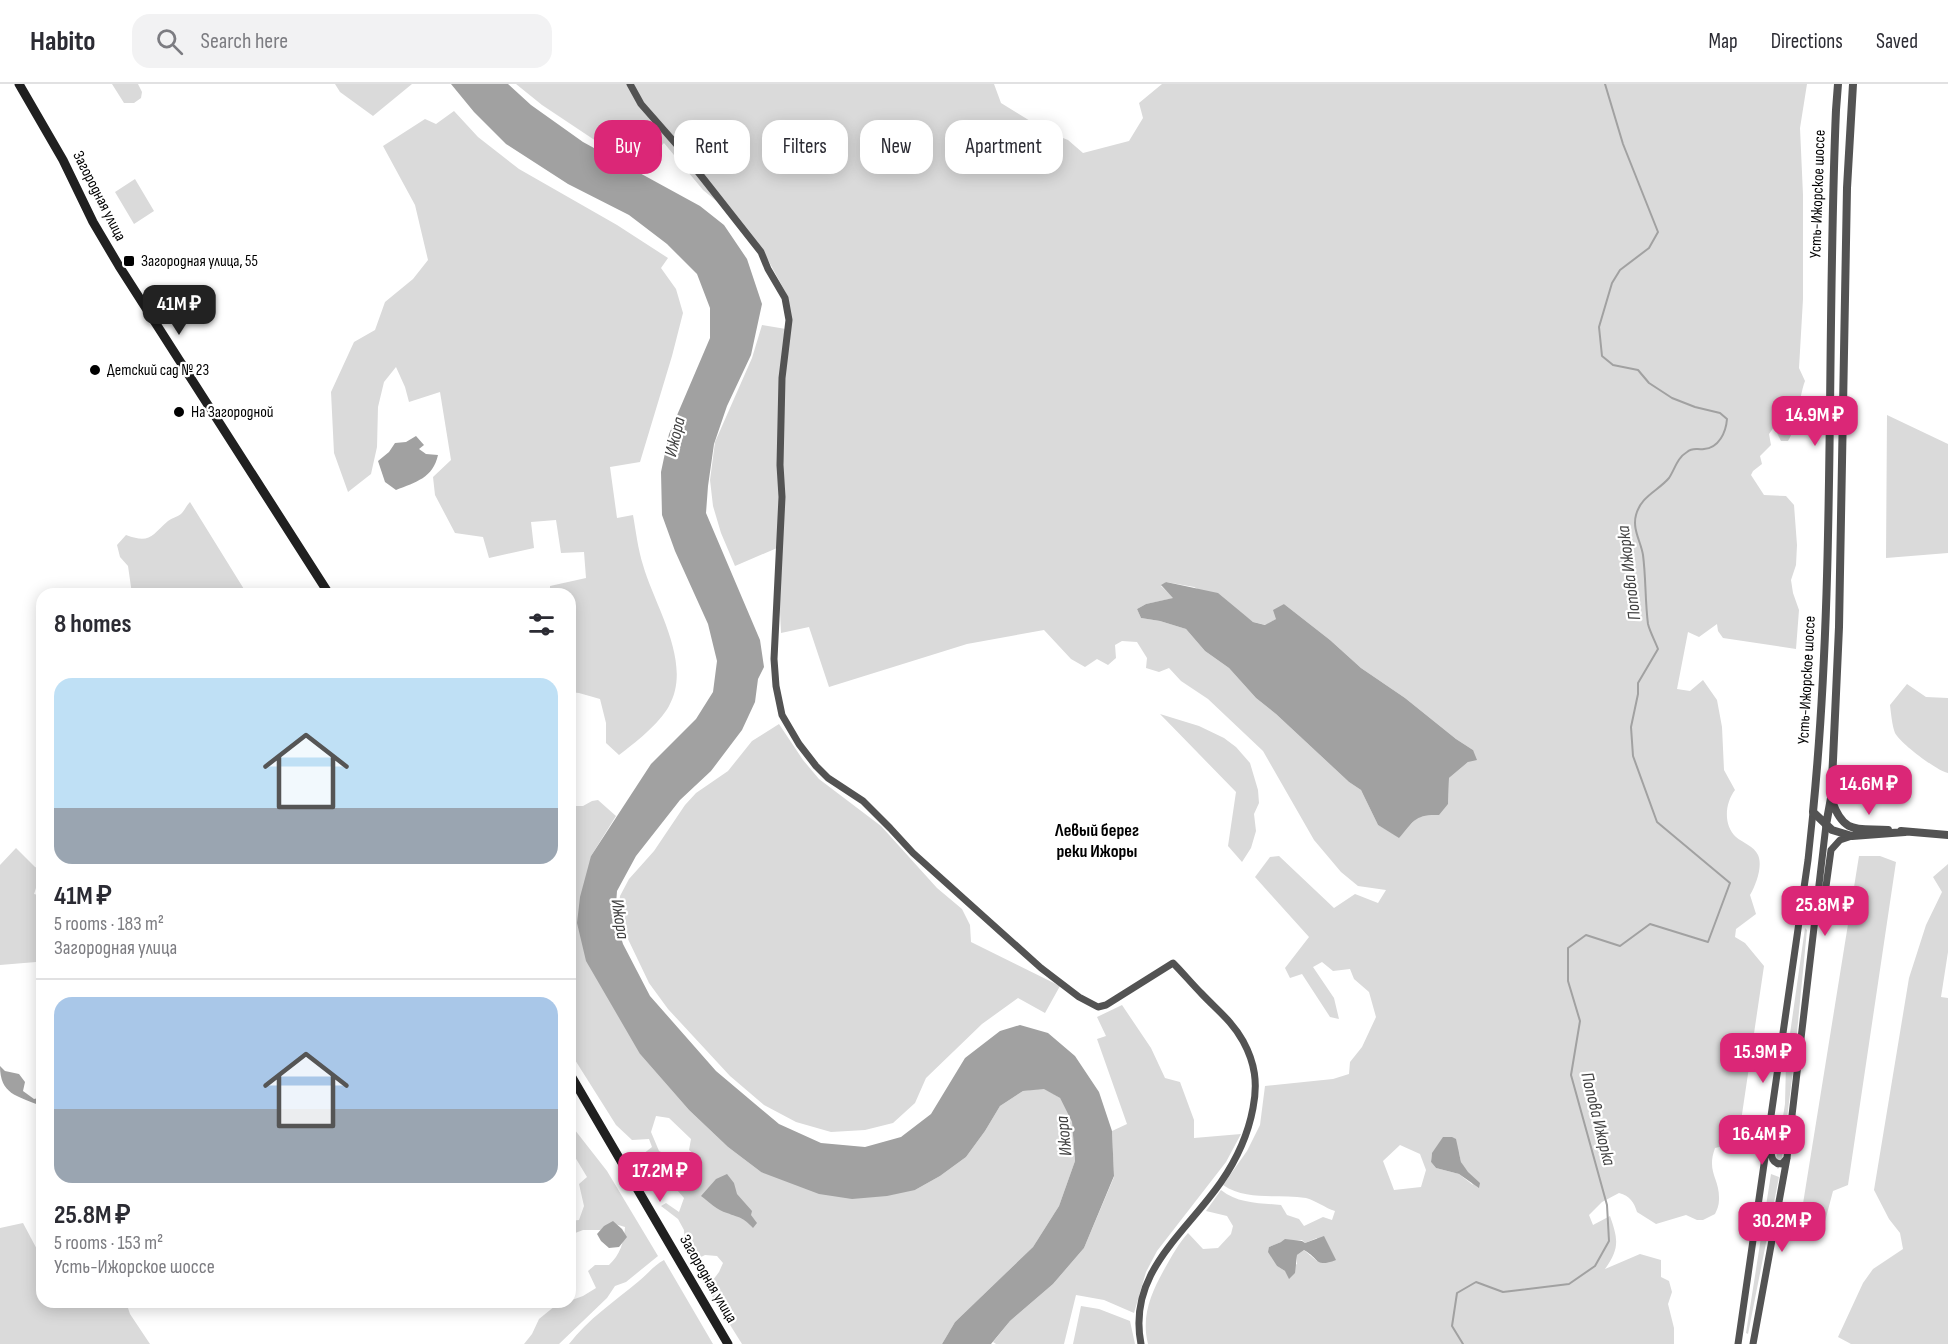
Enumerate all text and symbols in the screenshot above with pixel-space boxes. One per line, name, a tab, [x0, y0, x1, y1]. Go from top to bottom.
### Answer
search box	[132, 14, 552, 68]
text: Habito	[30, 25, 96, 58]
icon: search	[153, 25, 186, 58]
text: Search here	[201, 28, 288, 55]
text: Map	[1708, 29, 1738, 54]
text: Directions	[1771, 29, 1843, 54]
text: Saved	[1876, 29, 1918, 54]
chip: Buy	[594, 120, 662, 174]
chip: Rent	[674, 120, 750, 174]
chip: Filters	[762, 120, 848, 174]
chip: New	[860, 120, 933, 174]
chip: Apartment	[945, 120, 1063, 174]
street label: Усть-Ижорское шоссе	[1806, 129, 1830, 259]
street label: Загородная улица	[68, 148, 130, 244]
place label: Загородная улица, 55	[141, 252, 258, 271]
marker: Загородная улица, 55	[122, 254, 136, 268]
pin: 41M ₽	[137, 285, 221, 336]
text: 41M ₽	[157, 292, 201, 316]
place label: Детский сад № 23	[107, 361, 209, 380]
marker: Детский сад № 23	[88, 363, 102, 377]
pin: 14.9M ₽	[1760, 396, 1870, 447]
place label: На Загородной	[191, 403, 273, 422]
text: 14.9M ₽	[1786, 403, 1844, 427]
marker: На Загородной	[172, 405, 186, 419]
water label: Ижора	[660, 414, 690, 459]
water label: Попова Ижорка	[1613, 524, 1645, 622]
icon: filters	[525, 608, 558, 641]
text: 8 homes	[54, 609, 132, 640]
street label: Усть-Ижорское шоссе	[1794, 615, 1820, 745]
icon: home	[252, 717, 360, 825]
pin: 14.6M ₽	[1814, 765, 1924, 816]
text: 14.6M ₽	[1840, 772, 1898, 796]
district label: Левый берег реки Ижоры	[1054, 820, 1139, 862]
text: 41M ₽	[54, 881, 112, 912]
pin: 25.8M ₽	[1770, 886, 1880, 937]
text: 25.8M ₽	[1796, 893, 1854, 917]
water label: Ижора	[606, 898, 634, 941]
text: 5 rooms · 183 m²	[54, 912, 164, 936]
text: Загородная улица	[54, 936, 177, 960]
pin: 15.9M ₽	[1708, 1033, 1818, 1084]
icon: home	[252, 1036, 360, 1144]
text: 15.9M ₽	[1734, 1040, 1792, 1064]
water label: Попова Ижорка	[1576, 1070, 1620, 1168]
water label: Ижора	[1051, 1114, 1077, 1157]
pin: 16.4M ₽	[1707, 1115, 1817, 1166]
text: 16.4M ₽	[1733, 1122, 1791, 1146]
pin: 17.2M ₽	[605, 1152, 715, 1203]
text: 17.2M ₽	[632, 1159, 688, 1183]
text: 25.8M ₽	[54, 1200, 131, 1231]
pin: 30.2M ₽	[1727, 1202, 1837, 1253]
text: 30.2M ₽	[1752, 1209, 1812, 1233]
text: 5 rooms · 153 m²	[54, 1231, 163, 1255]
street label: Загородная улица	[675, 1232, 741, 1326]
text: Усть-Ижорское шоссе	[54, 1255, 215, 1279]

